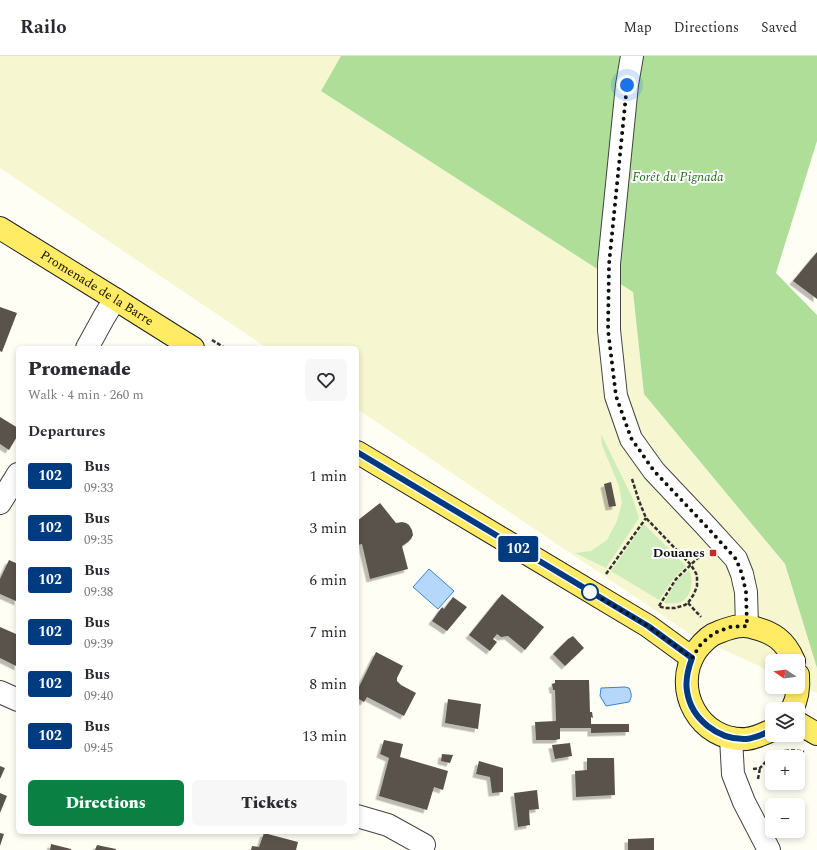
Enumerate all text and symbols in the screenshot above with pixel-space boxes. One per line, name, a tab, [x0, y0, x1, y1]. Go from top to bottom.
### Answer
text: Railo	[20, 13, 67, 42]
text: Map	[624, 17, 652, 38]
text: Directions	[674, 17, 739, 38]
text: Saved	[761, 17, 797, 38]
your location	[617, 75, 637, 95]
park label: Forêt du Pignada	[632, 167, 724, 187]
street label: Promenade de la Barre	[36, 245, 158, 331]
text: Promenade	[28, 355, 131, 384]
button: heart	[305, 359, 347, 401]
text: Walk · 4 min · 260 m	[28, 385, 144, 405]
text: Departures	[28, 420, 106, 443]
text: Bus	[84, 455, 110, 478]
text: 102	[38, 465, 62, 486]
text: 1 min	[309, 465, 347, 488]
text: 09:33	[84, 478, 113, 498]
text: Bus	[84, 507, 110, 530]
text: 102	[38, 517, 62, 538]
text: 3 min	[309, 517, 347, 540]
text: 09:35	[84, 530, 113, 550]
line badge: 102	[495, 536, 541, 562]
text: 102	[506, 538, 530, 559]
place label: Douanes	[653, 543, 705, 563]
marker: Douanes	[708, 548, 718, 558]
text: Bus	[84, 559, 110, 582]
text: 102	[38, 569, 62, 590]
text: 6 min	[309, 569, 347, 592]
text: 09:38	[84, 582, 113, 602]
unlabelled marker	[581, 583, 599, 601]
text: Bus	[84, 611, 110, 634]
text: 102	[38, 621, 62, 642]
text: 7 min	[309, 621, 347, 644]
text: 09:39	[84, 634, 113, 654]
north arrow	[765, 654, 805, 694]
map controls	[765, 654, 805, 838]
text: Bus	[84, 663, 110, 686]
text: 102	[38, 673, 62, 694]
text: 8 min	[309, 673, 347, 696]
text: 09:40	[84, 686, 113, 706]
button: layers	[765, 702, 805, 742]
text: Bus	[84, 715, 110, 738]
text: 102	[38, 725, 62, 746]
text: 13 min	[302, 725, 347, 748]
text: 09:45	[84, 738, 113, 758]
button: +	[765, 750, 805, 790]
button: Directions	[28, 780, 184, 826]
button: Tickets	[192, 780, 347, 826]
button: −	[765, 798, 805, 838]

